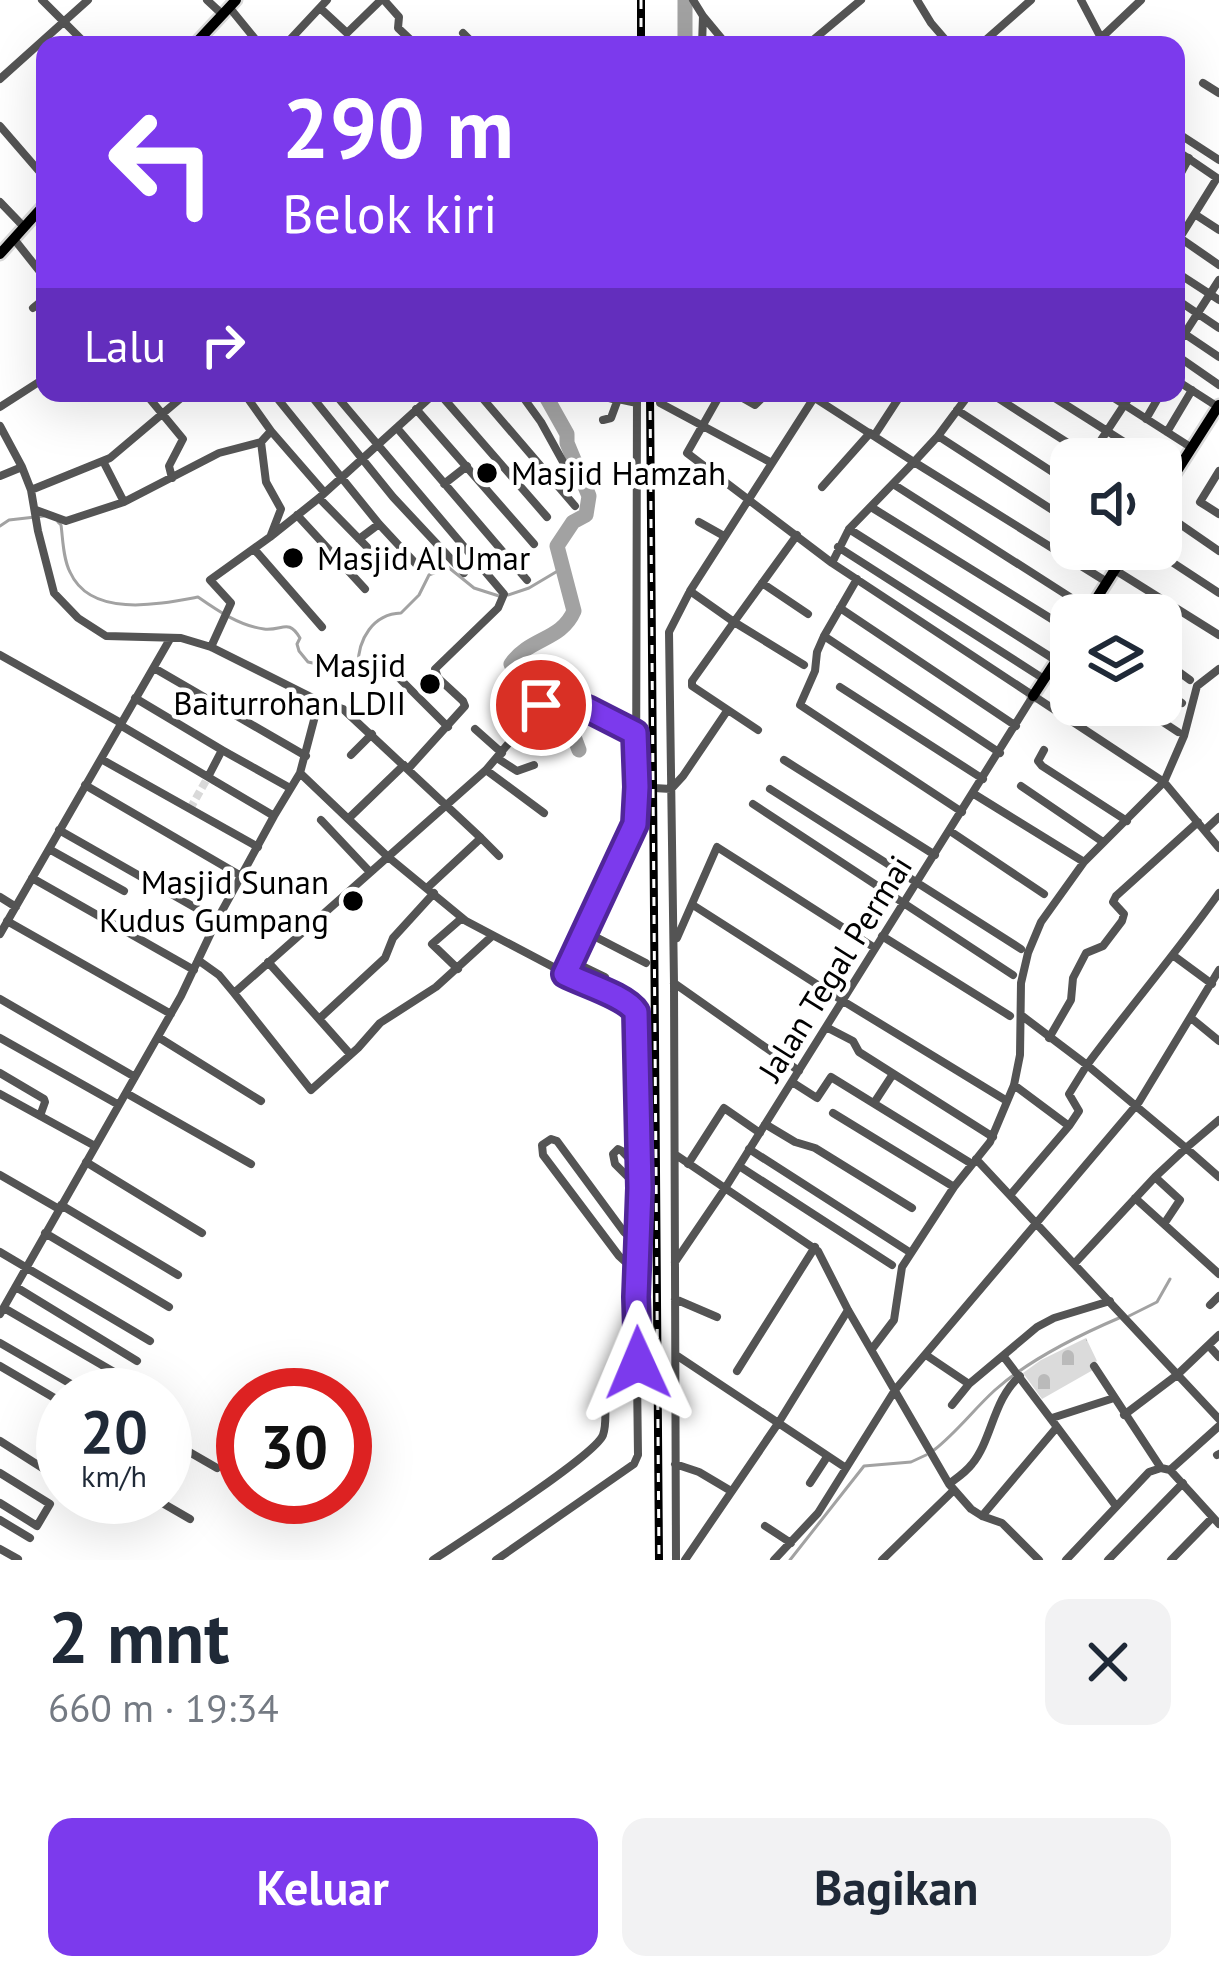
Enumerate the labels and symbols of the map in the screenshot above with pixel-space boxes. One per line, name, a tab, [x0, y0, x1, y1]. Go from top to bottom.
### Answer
place label: Masjid Hamzah	[511, 451, 726, 494]
marker: Masjid Hamzah	[474, 460, 500, 486]
place label: Masjid Al Umar	[317, 536, 530, 579]
marker: Masjid Al Umar	[280, 545, 306, 571]
place label: Masjid Baiturrohan LDII	[173, 643, 406, 724]
pin	[490, 654, 592, 756]
marker: Masjid Baiturrohan LDII	[417, 671, 443, 697]
street label: Jalan Tegal Permai	[747, 847, 921, 1090]
place label: Masjid Sunan Kudus Gumpang	[99, 860, 329, 941]
marker: Masjid Sunan Kudus Gumpang	[340, 888, 366, 914]
position arrow	[575, 1300, 701, 1426]
speed limit sign: 30	[216, 1368, 372, 1524]

